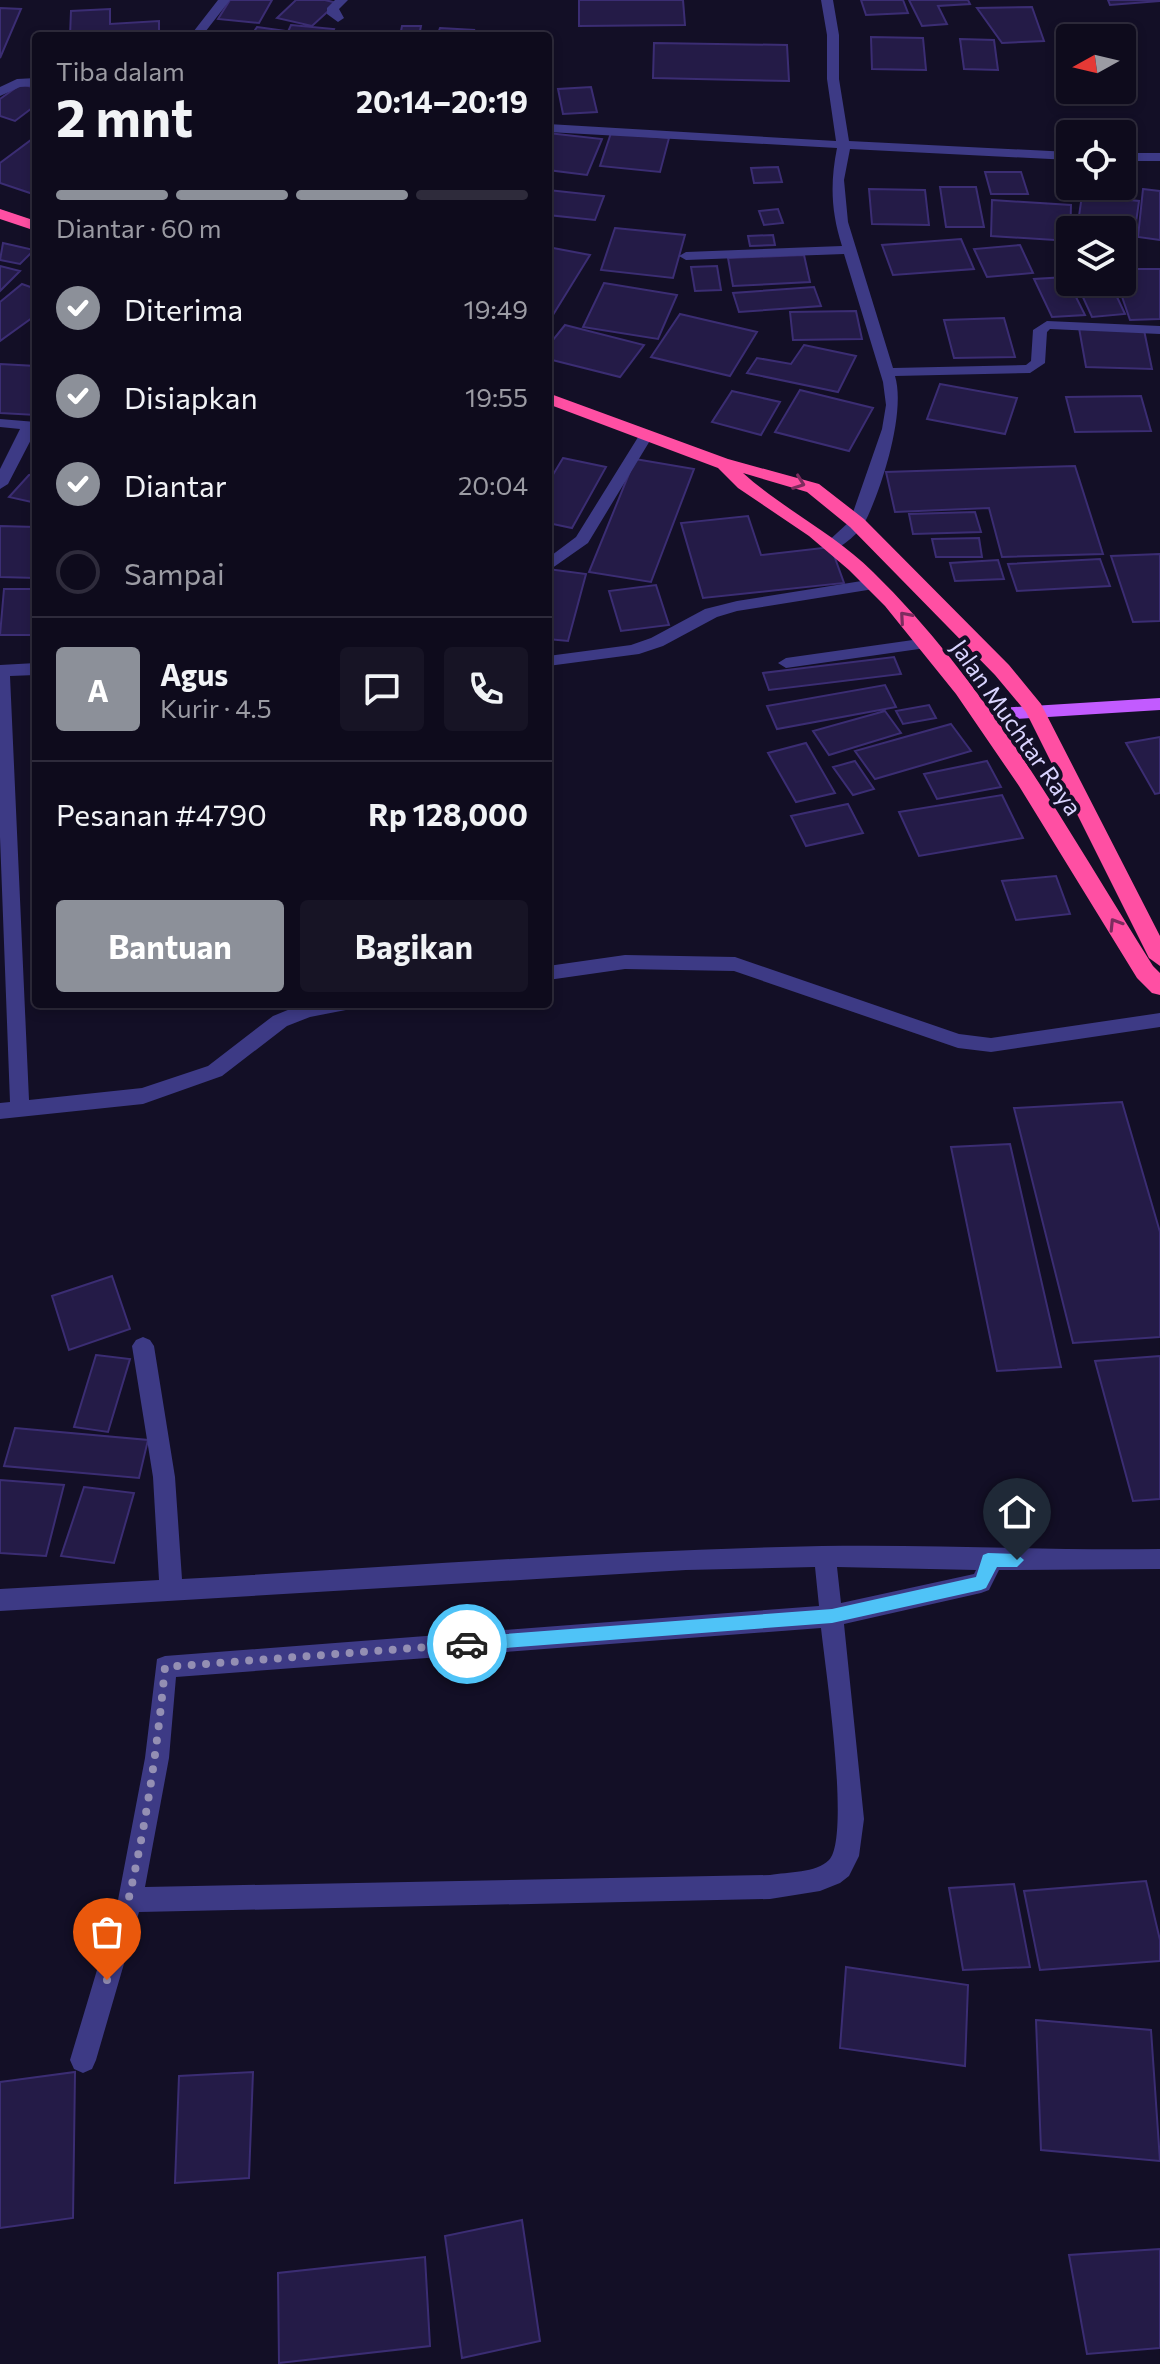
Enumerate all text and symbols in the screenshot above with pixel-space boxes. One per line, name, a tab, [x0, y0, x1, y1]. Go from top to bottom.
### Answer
north arrow	[1056, 24, 1136, 104]
map controls	[1056, 24, 1136, 296]
text: Tiba dalam	[56, 55, 185, 86]
text: 20:14–20:19	[356, 82, 528, 119]
text: 2 mnt	[56, 84, 193, 148]
button: locate	[1056, 120, 1136, 200]
text: Diantar · 60 m	[56, 212, 221, 243]
button: layers	[1056, 216, 1136, 296]
icon: check	[56, 286, 100, 330]
text: Diterima	[124, 290, 243, 327]
text: 19:49	[464, 293, 528, 324]
icon: check	[56, 374, 100, 418]
text: Disiapkan	[124, 378, 258, 415]
text: 19:55	[465, 381, 528, 412]
icon: check	[56, 462, 100, 506]
text: Diantar	[124, 466, 227, 503]
text: 20:04	[458, 469, 528, 500]
one-way arrow	[792, 473, 806, 490]
text: Sampai	[124, 554, 225, 591]
one-way arrow	[900, 612, 915, 627]
street label: Jalan Muchtar Raya	[945, 633, 1089, 821]
button: chat	[340, 647, 424, 731]
button: phone	[444, 647, 528, 731]
text: Agus	[160, 655, 228, 692]
text: A	[87, 671, 109, 708]
text: Kurir · 4.5	[160, 692, 272, 723]
text: Pesanan #4790	[56, 795, 267, 832]
text: Rp 128,000	[368, 795, 528, 832]
button: Bantuan	[56, 900, 284, 992]
button: Bagikan	[300, 900, 528, 992]
one-way arrow	[1109, 918, 1124, 933]
pin	[983, 1478, 1051, 1560]
icon: home	[995, 1490, 1039, 1534]
courier	[427, 1604, 507, 1684]
icon: car	[445, 1622, 489, 1666]
pin	[73, 1898, 141, 1980]
icon: bag	[85, 1910, 129, 1954]

